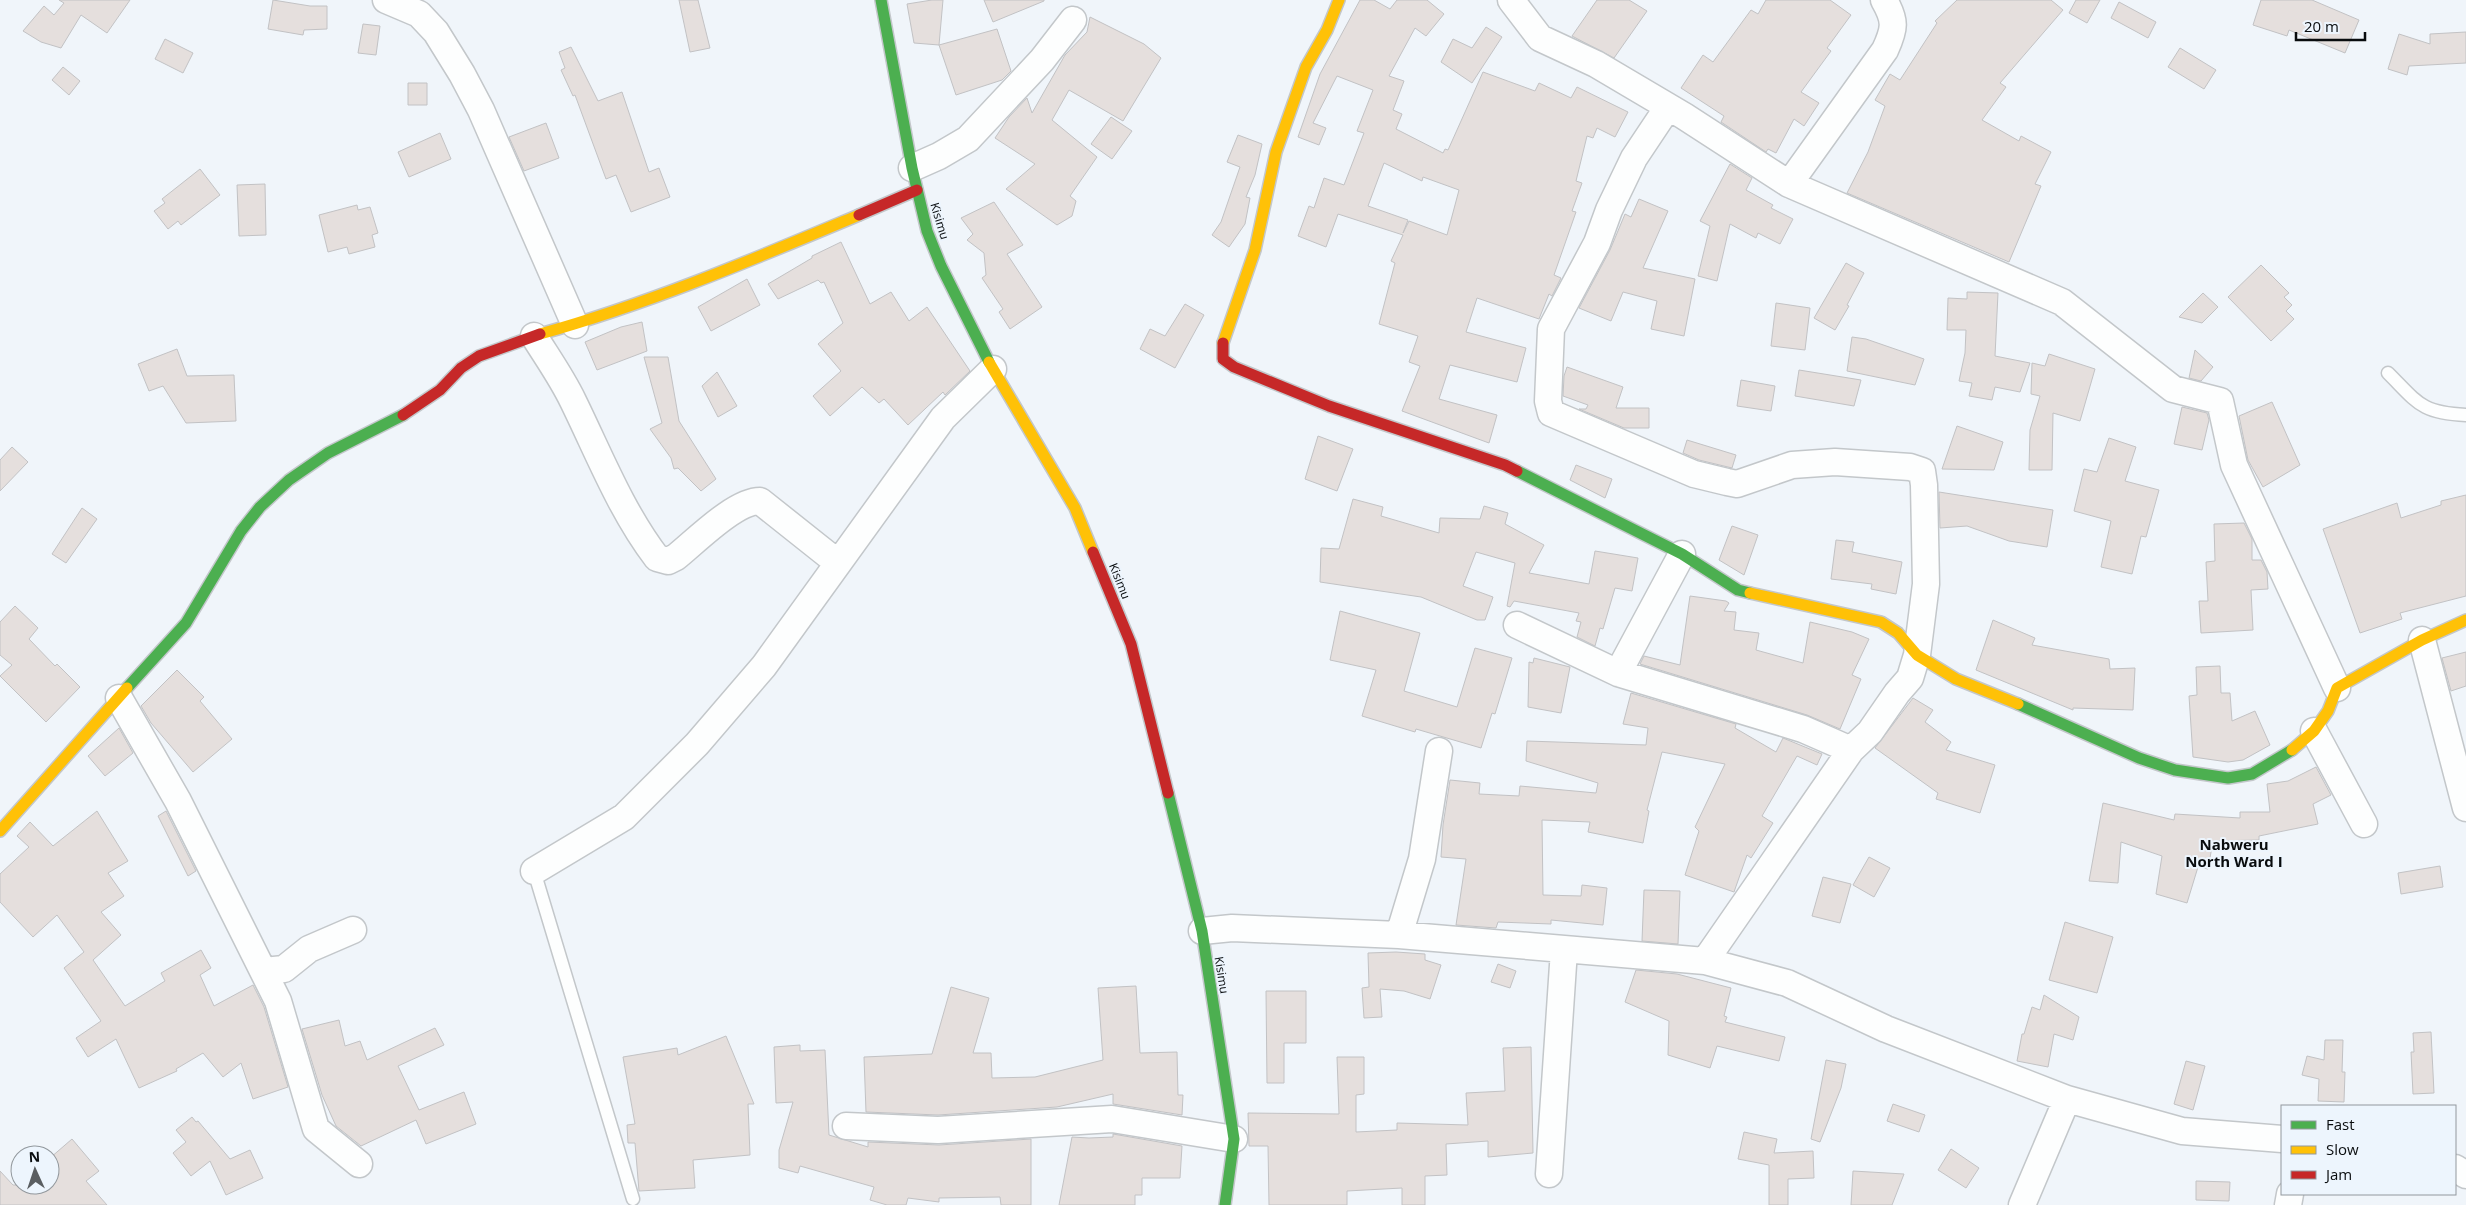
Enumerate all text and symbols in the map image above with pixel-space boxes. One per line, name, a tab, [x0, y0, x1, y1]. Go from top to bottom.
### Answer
scale bar	[2296, 10, 2365, 42]
text: 20 m	[2304, 16, 2339, 36]
street label: Kisimu	[926, 201, 954, 241]
street label: Kisimu	[1105, 560, 1135, 602]
district label: Nabweru North Ward I	[2185, 834, 2283, 871]
street label: Kisimu	[1211, 955, 1233, 995]
legend	[2281, 1105, 2456, 1195]
text: Fast	[2326, 1114, 2355, 1134]
text: Slow	[2326, 1139, 2359, 1159]
north arrow	[10, 1145, 60, 1195]
text: N	[28, 1147, 40, 1166]
text: Jam	[2324, 1164, 2352, 1184]

